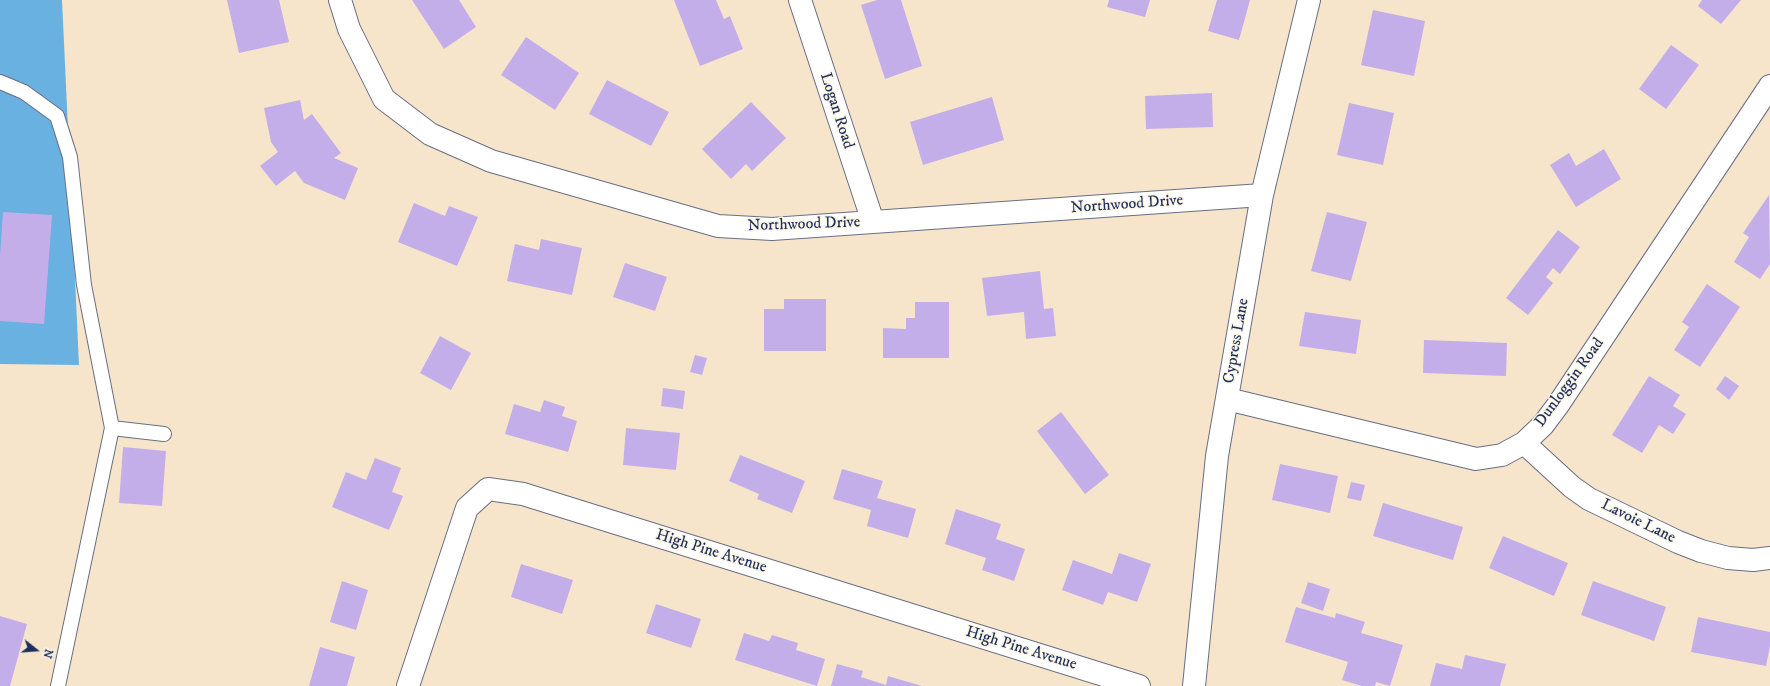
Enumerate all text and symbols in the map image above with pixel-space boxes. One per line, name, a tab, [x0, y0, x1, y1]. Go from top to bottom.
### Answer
street label: Logan Road	[815, 71, 857, 151]
street label: Northwood Drive	[1070, 191, 1184, 219]
street label: Northwood Drive	[747, 213, 861, 237]
street label: Cypress Lane	[1220, 297, 1254, 385]
street label: Dunloggin Road	[1531, 335, 1609, 431]
street label: Lavoie Lane	[1598, 496, 1678, 548]
street label: High Pine Avenue	[653, 526, 769, 578]
street label: High Pine Avenue	[963, 623, 1079, 675]
north arrow	[16, 630, 56, 670]
text: N	[39, 647, 55, 660]

